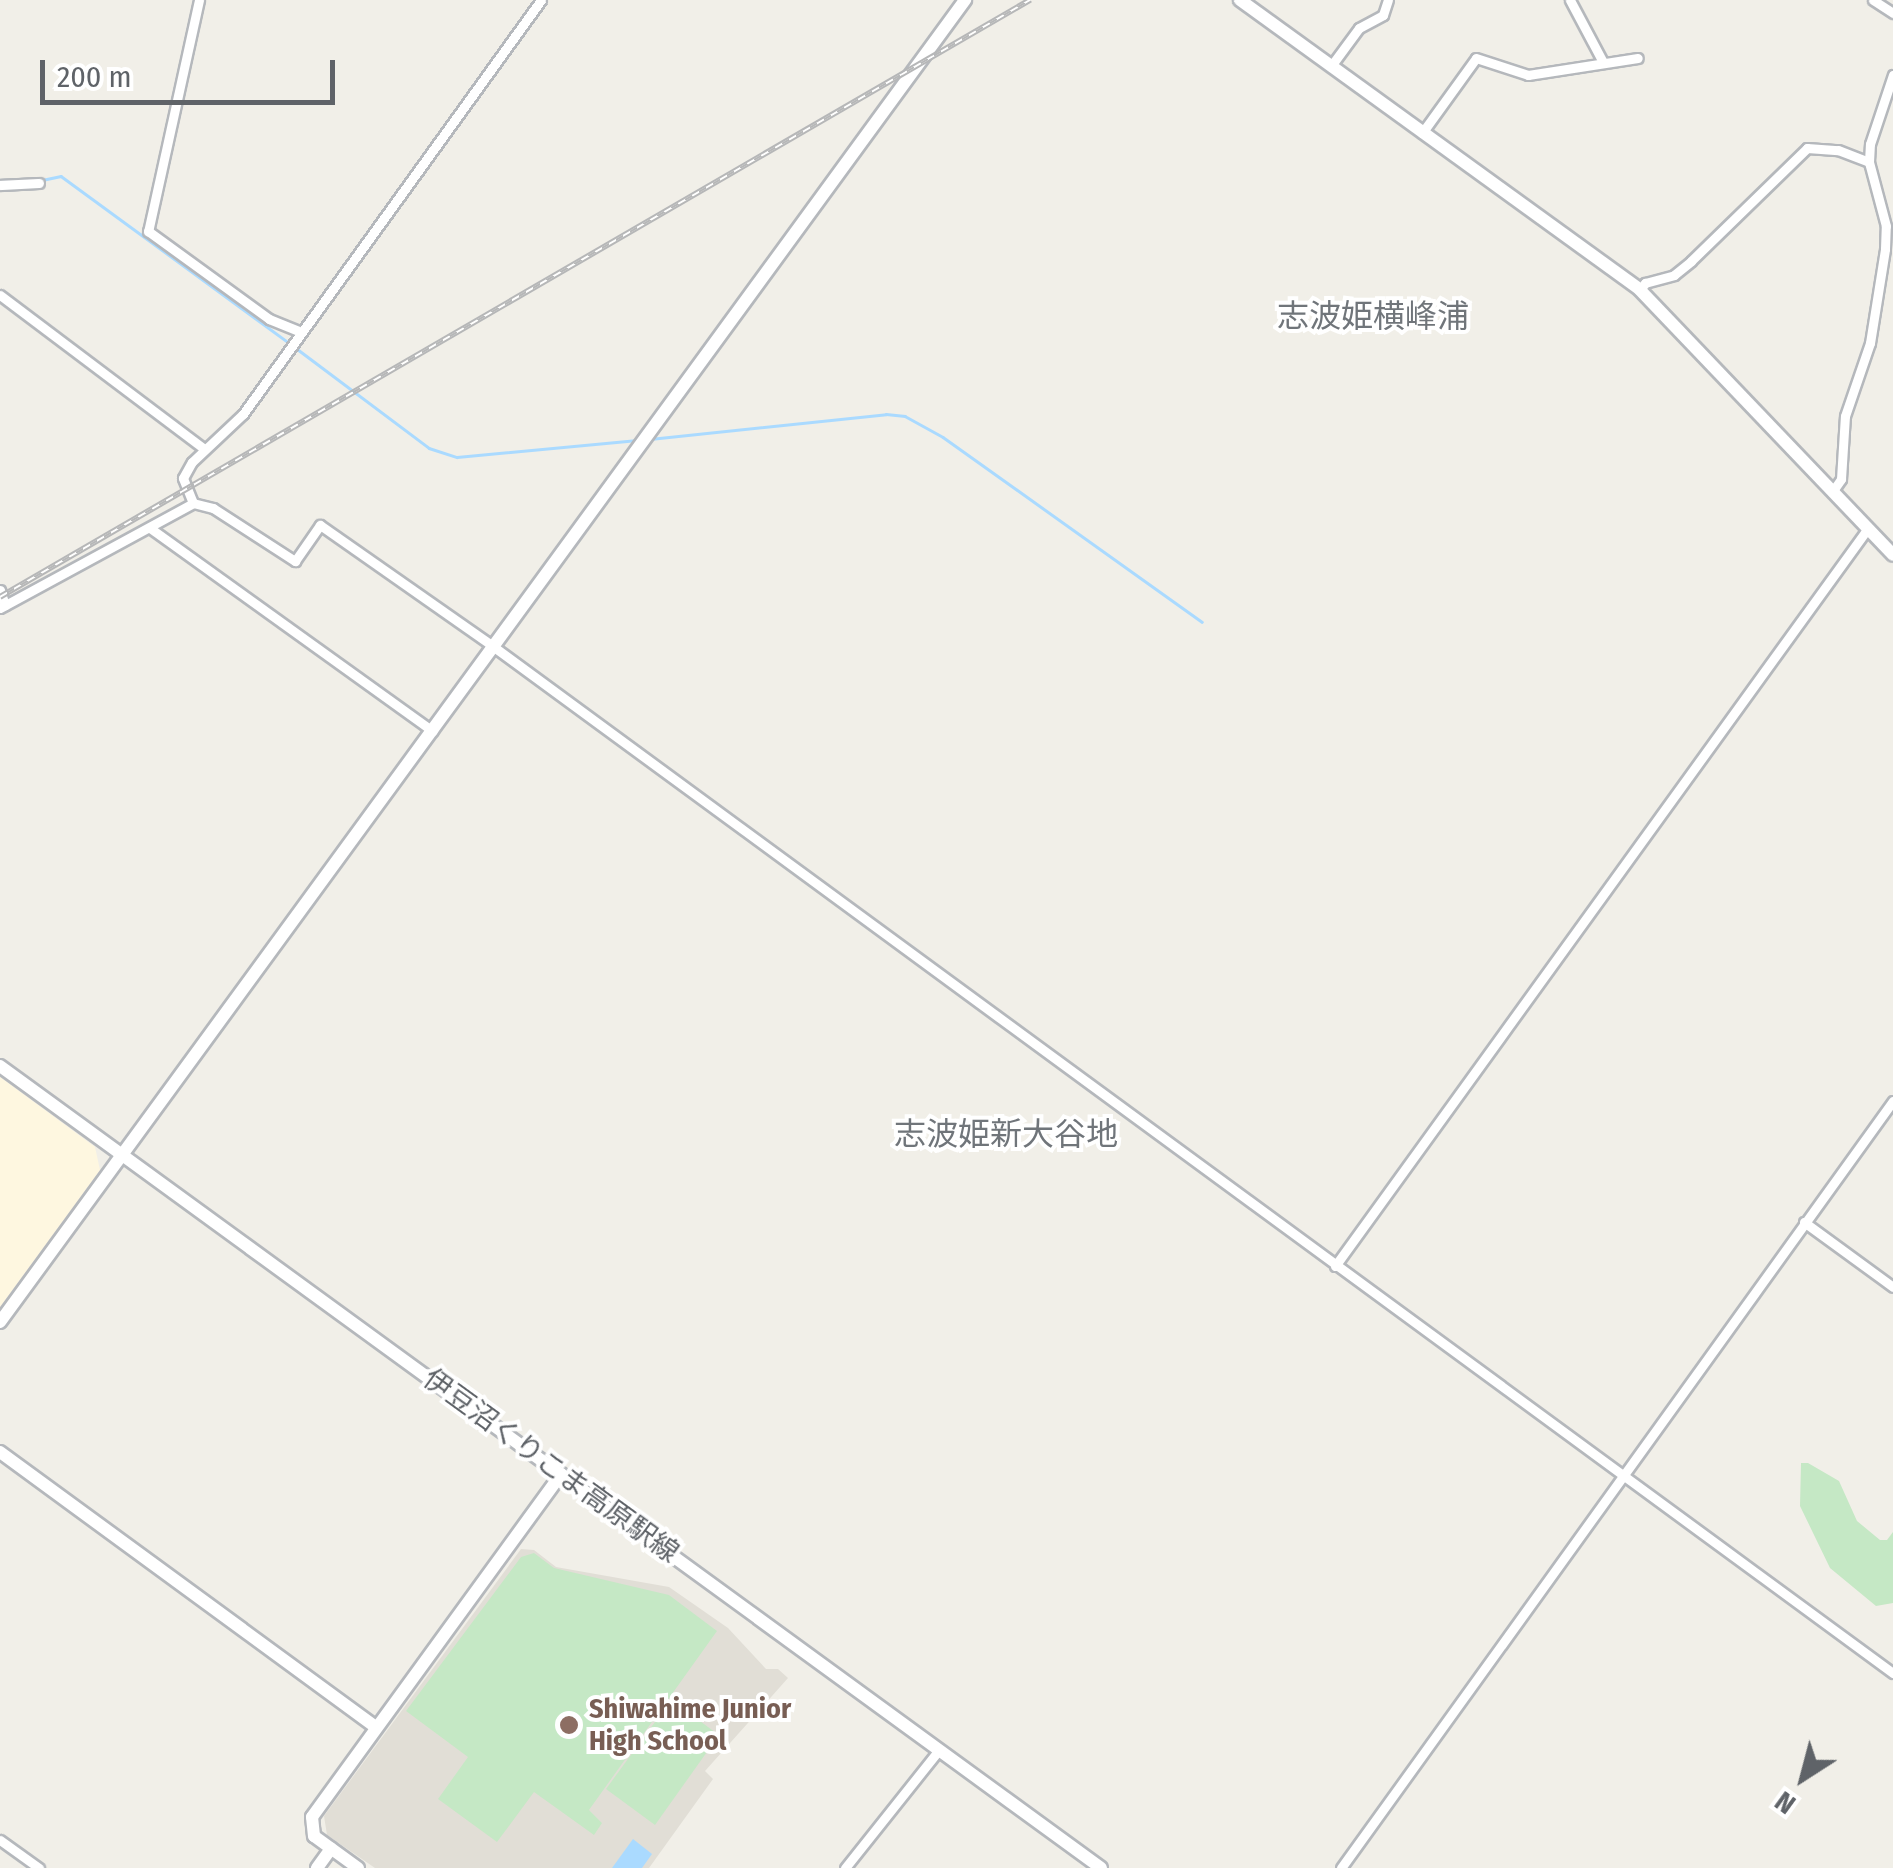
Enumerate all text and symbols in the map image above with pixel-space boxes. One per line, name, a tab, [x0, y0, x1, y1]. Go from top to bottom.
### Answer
scale bar	[45, 40, 340, 102]
text: 200 m	[57, 59, 132, 95]
district label: 志波姫横峰浦	[1277, 297, 1469, 335]
district label: 志波姫新大谷地	[894, 1115, 1118, 1153]
street label: 伊豆沼くりこま高原駅線	[417, 1362, 685, 1570]
place label: Shiwahime Junior High School	[589, 1692, 791, 1758]
marker: Shiwahime Junior High School	[558, 1714, 580, 1736]
north arrow	[1753, 1728, 1853, 1828]
text: N	[1769, 1784, 1802, 1821]

